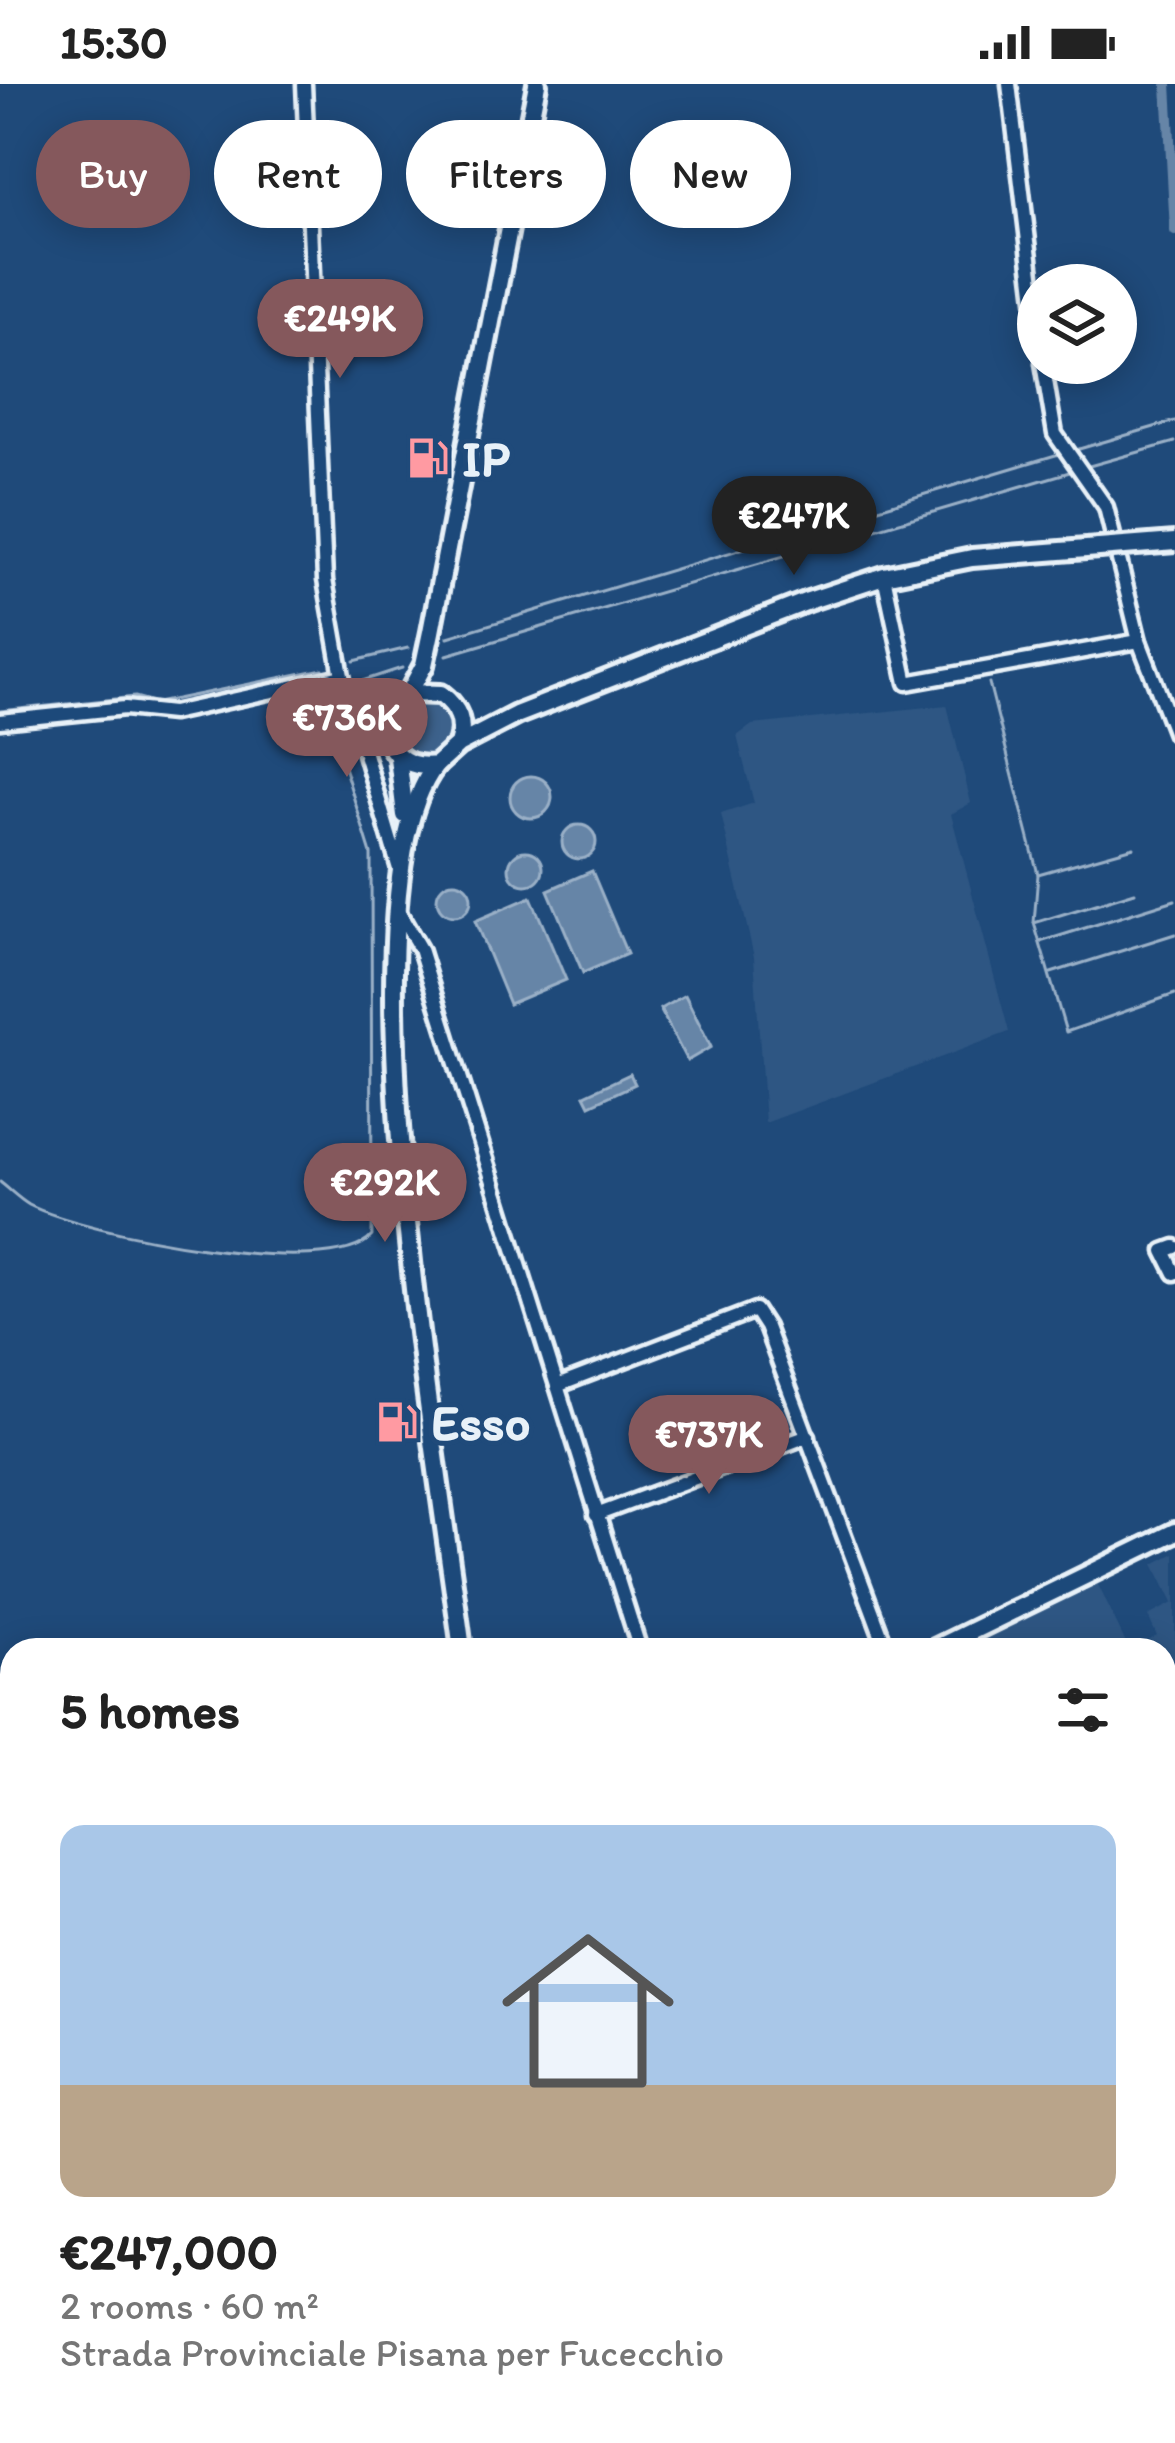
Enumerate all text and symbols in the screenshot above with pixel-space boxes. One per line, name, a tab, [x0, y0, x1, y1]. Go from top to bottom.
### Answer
text: 15:30	[60, 15, 168, 69]
chip: Buy	[36, 120, 190, 228]
chip: Rent	[214, 120, 382, 228]
chip: Filters	[406, 120, 606, 228]
chip: New	[630, 120, 791, 228]
map controls	[1017, 264, 1137, 384]
button: layers	[1017, 264, 1137, 384]
pin: €249K	[256, 279, 424, 381]
text: €249K	[284, 294, 396, 341]
place label: IP	[462, 428, 510, 489]
fuel station icon: IP	[405, 435, 451, 481]
pin: €247K	[710, 476, 878, 578]
text: €247K	[739, 491, 849, 538]
pin: €736K	[263, 678, 431, 780]
text: €736K	[293, 693, 401, 740]
pin: €292K	[301, 1143, 469, 1245]
text: €292K	[331, 1158, 439, 1205]
place label: Esso	[431, 1392, 531, 1453]
pin: €737K	[625, 1395, 793, 1497]
fuel station icon: Esso	[374, 1399, 420, 1445]
text: €737K	[655, 1410, 763, 1457]
icon: filters	[1050, 1677, 1116, 1743]
text: 5 homes	[60, 1680, 240, 1741]
icon: home	[480, 1903, 696, 2119]
text: €247,000	[60, 2221, 278, 2282]
text: 2 rooms · 60 m²	[60, 2282, 319, 2329]
text: Strada Provinciale Pisana per Fucecchio	[60, 2329, 724, 2376]

